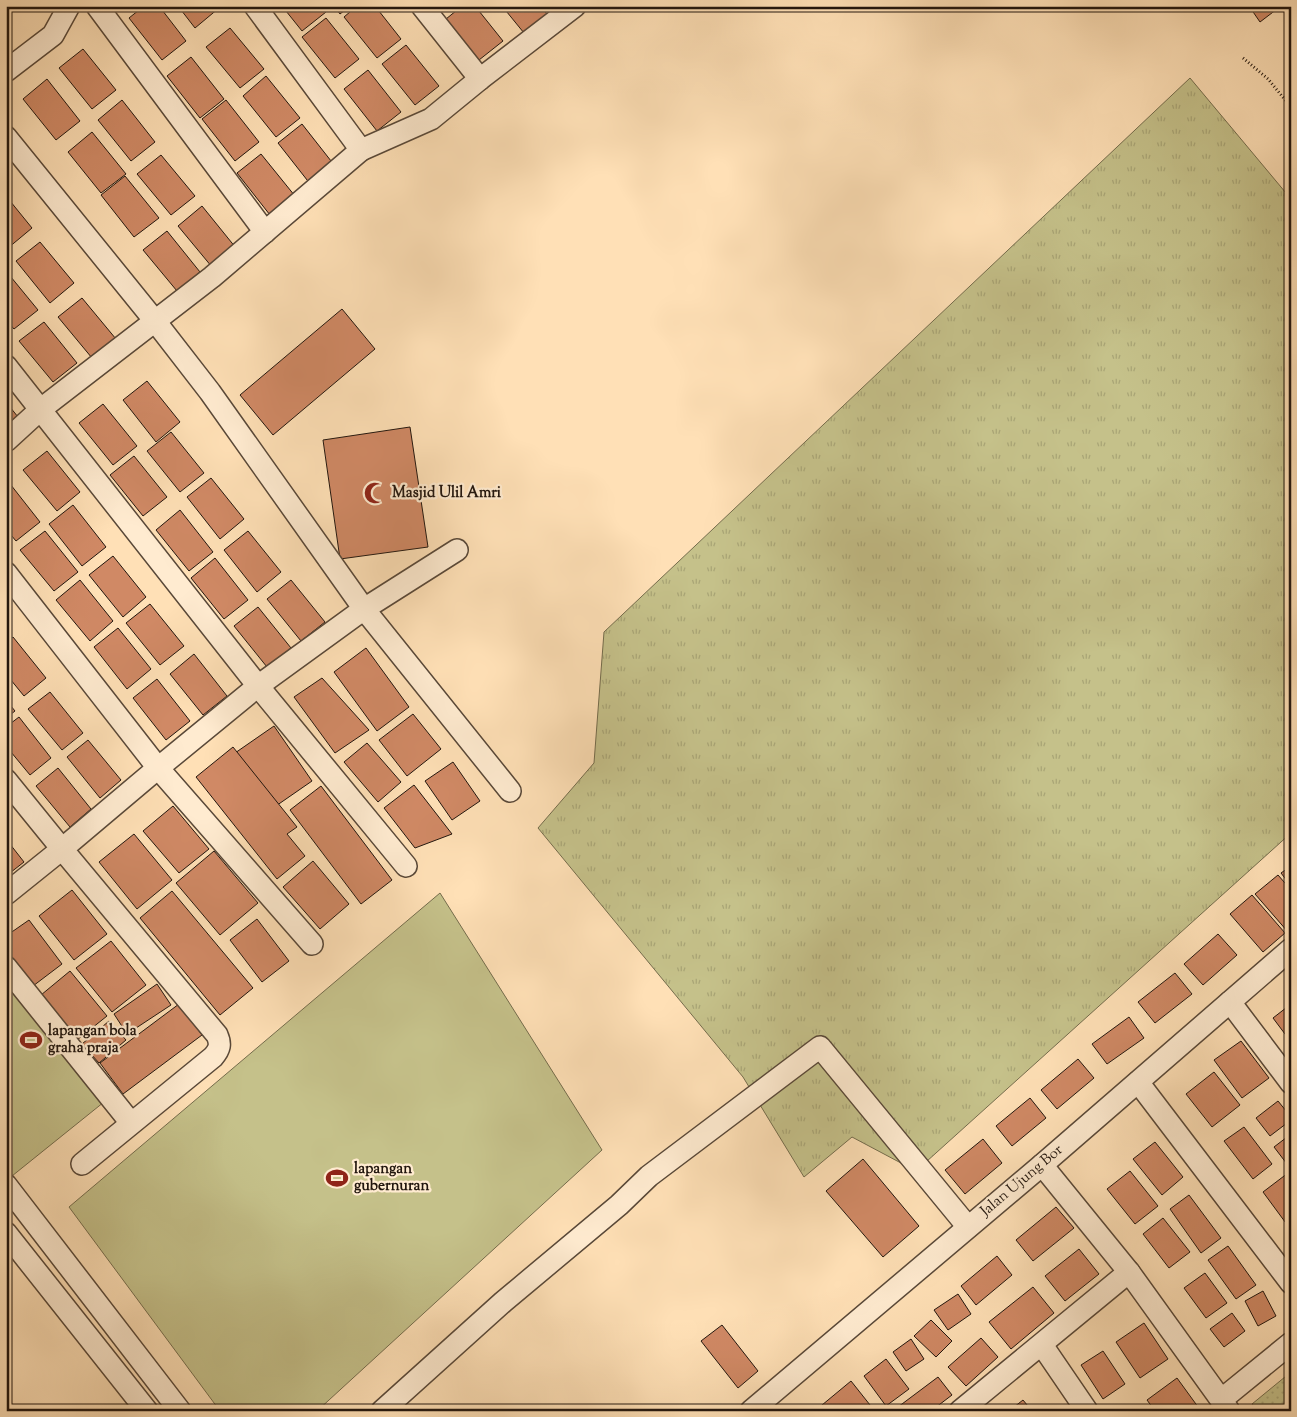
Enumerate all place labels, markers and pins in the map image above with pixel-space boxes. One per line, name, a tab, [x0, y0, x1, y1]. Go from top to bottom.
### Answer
mosque icon: Masjid Ulil Amri	[362, 480, 388, 506]
place label: Masjid Ulil Amri	[392, 483, 502, 504]
place label: lapangan bola graha praja	[48, 1021, 137, 1059]
sports icon: lapangan bola graha praja	[18, 1027, 44, 1053]
place label: lapangan gubernuran	[354, 1159, 430, 1197]
sports icon: lapangan gubernuran	[324, 1165, 350, 1191]

